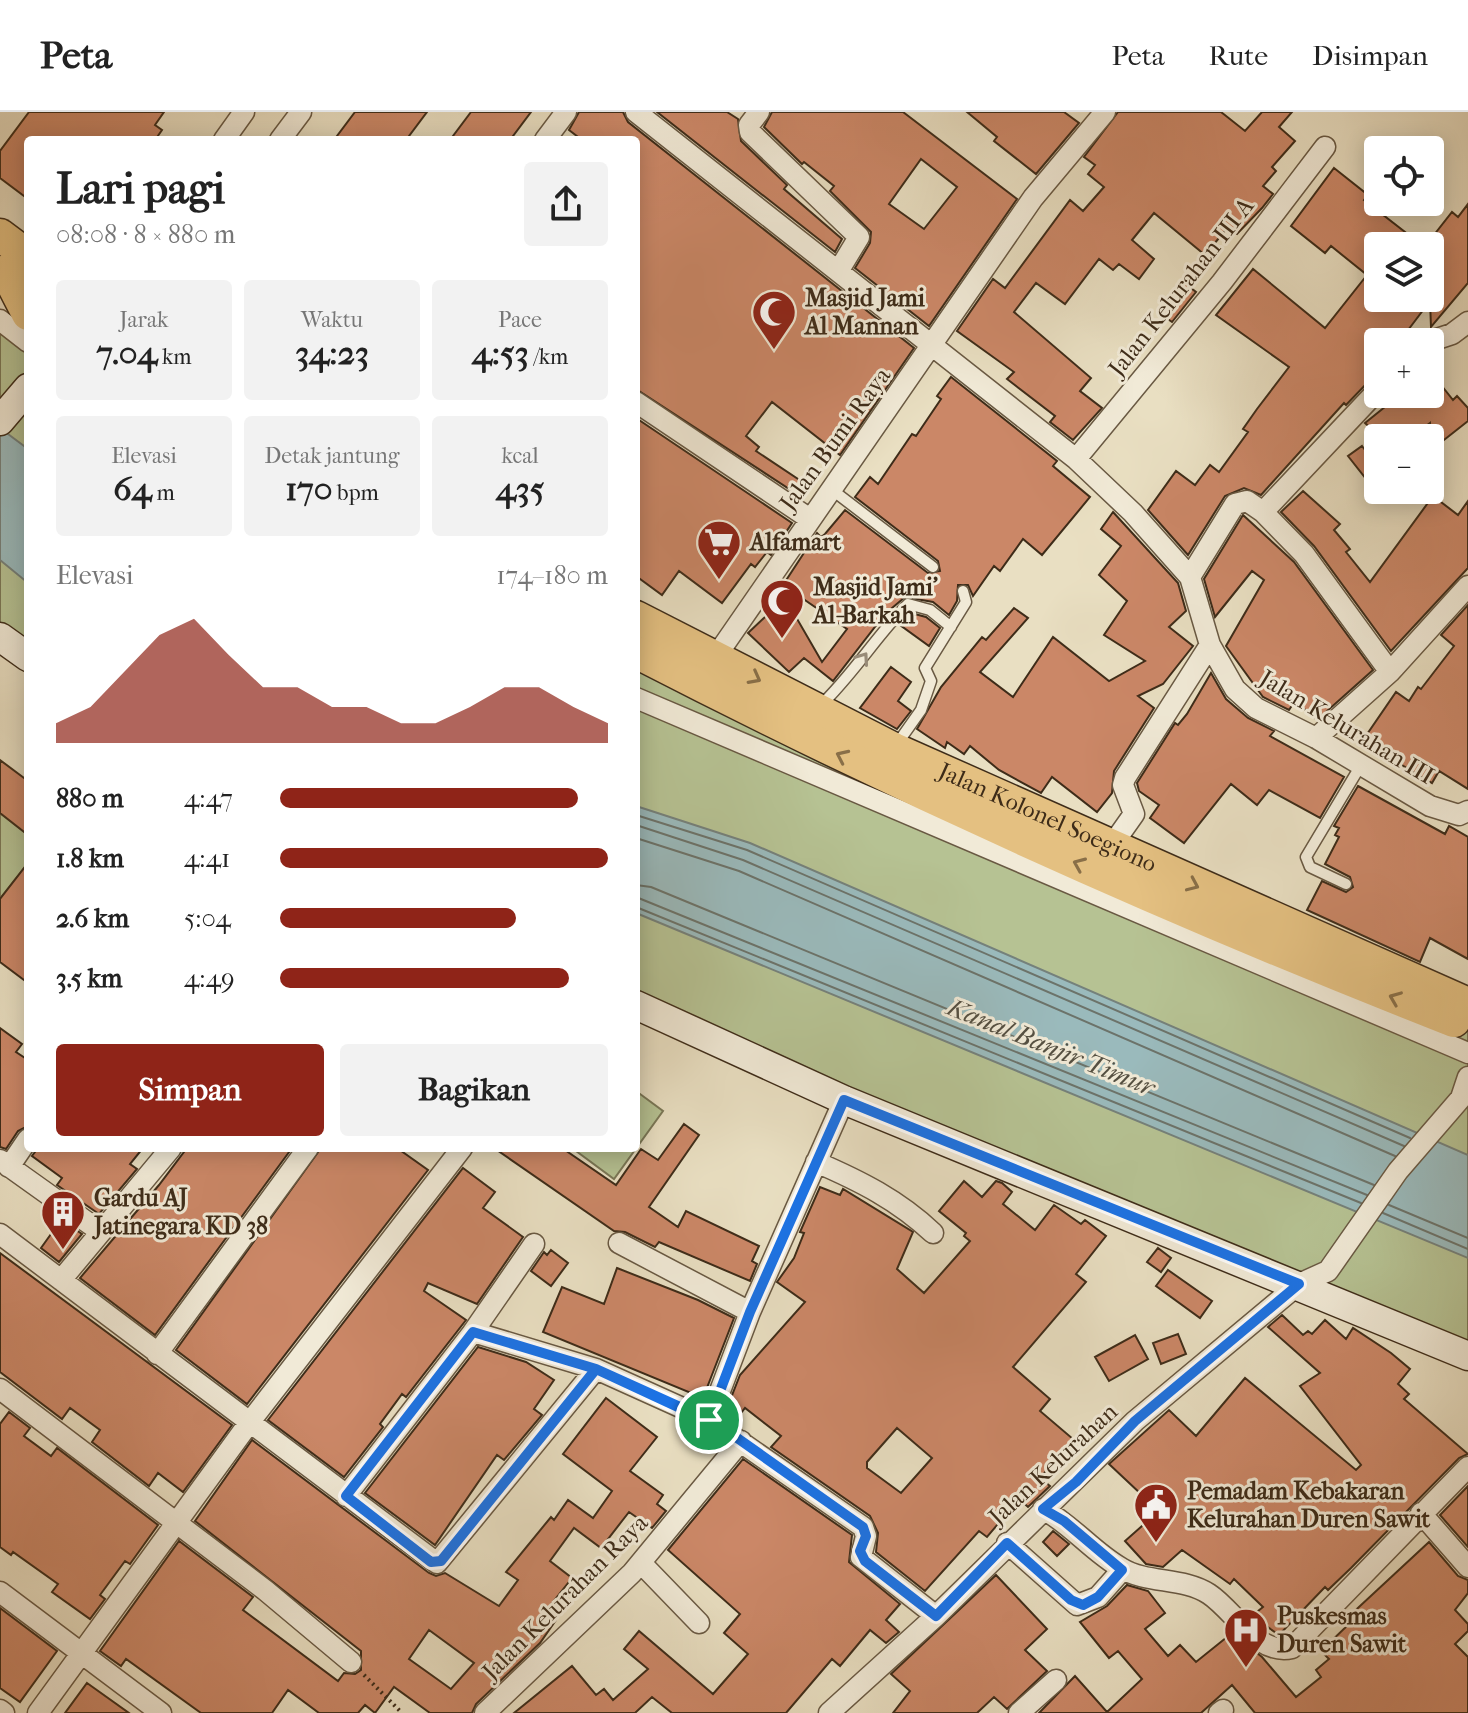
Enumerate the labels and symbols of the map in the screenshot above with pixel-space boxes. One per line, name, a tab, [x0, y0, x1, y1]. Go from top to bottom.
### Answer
street label: Jalan Kelurahan III A	[1101, 192, 1260, 384]
place label: Masjid Jami Al Mannan	[803, 284, 926, 340]
mosque icon: Masjid Jami Al Mannan	[750, 288, 798, 351]
street label: Jalan Bumi Raya	[773, 361, 897, 518]
supermarket icon: Alfamart	[695, 518, 743, 581]
place label: Alfamart	[748, 528, 842, 556]
place label: Masjid Jami' Al-Barkah	[811, 573, 938, 629]
mosque icon: Masjid Jami' Al-Barkah	[758, 577, 806, 640]
one-way arrow	[853, 652, 868, 666]
street label: Jalan Kelurahan III	[1253, 663, 1439, 790]
one-way arrow	[747, 668, 762, 683]
one-way arrow	[835, 750, 850, 766]
street label: Jalan Kolonel Soegiono	[932, 756, 1161, 878]
one-way arrow	[1072, 857, 1087, 873]
one-way arrow	[1185, 875, 1199, 891]
water label: Kanal Banjir Timur	[941, 991, 1161, 1104]
one-way arrow	[1389, 991, 1403, 1007]
place label: Gardu AJ Jatinegara KD 38	[92, 1184, 268, 1240]
building icon: Gardu AJ Jatinegara KD 38	[39, 1188, 87, 1251]
pin	[675, 1386, 743, 1454]
street label: Jalan Kelurahan	[982, 1397, 1123, 1532]
place label: Pemadam Kebakaran Kelurahan Duren Sawit	[1187, 1477, 1431, 1533]
public building icon: Pemadam Kebakaran Kelurahan Duren Sawit	[1132, 1481, 1180, 1544]
street label: Jalan Kelurahan Raya	[475, 1508, 654, 1687]
place label: Puskesmas Duren Sawit	[1277, 1602, 1407, 1658]
hospital icon: Puskesmas Duren Sawit	[1222, 1606, 1270, 1669]

